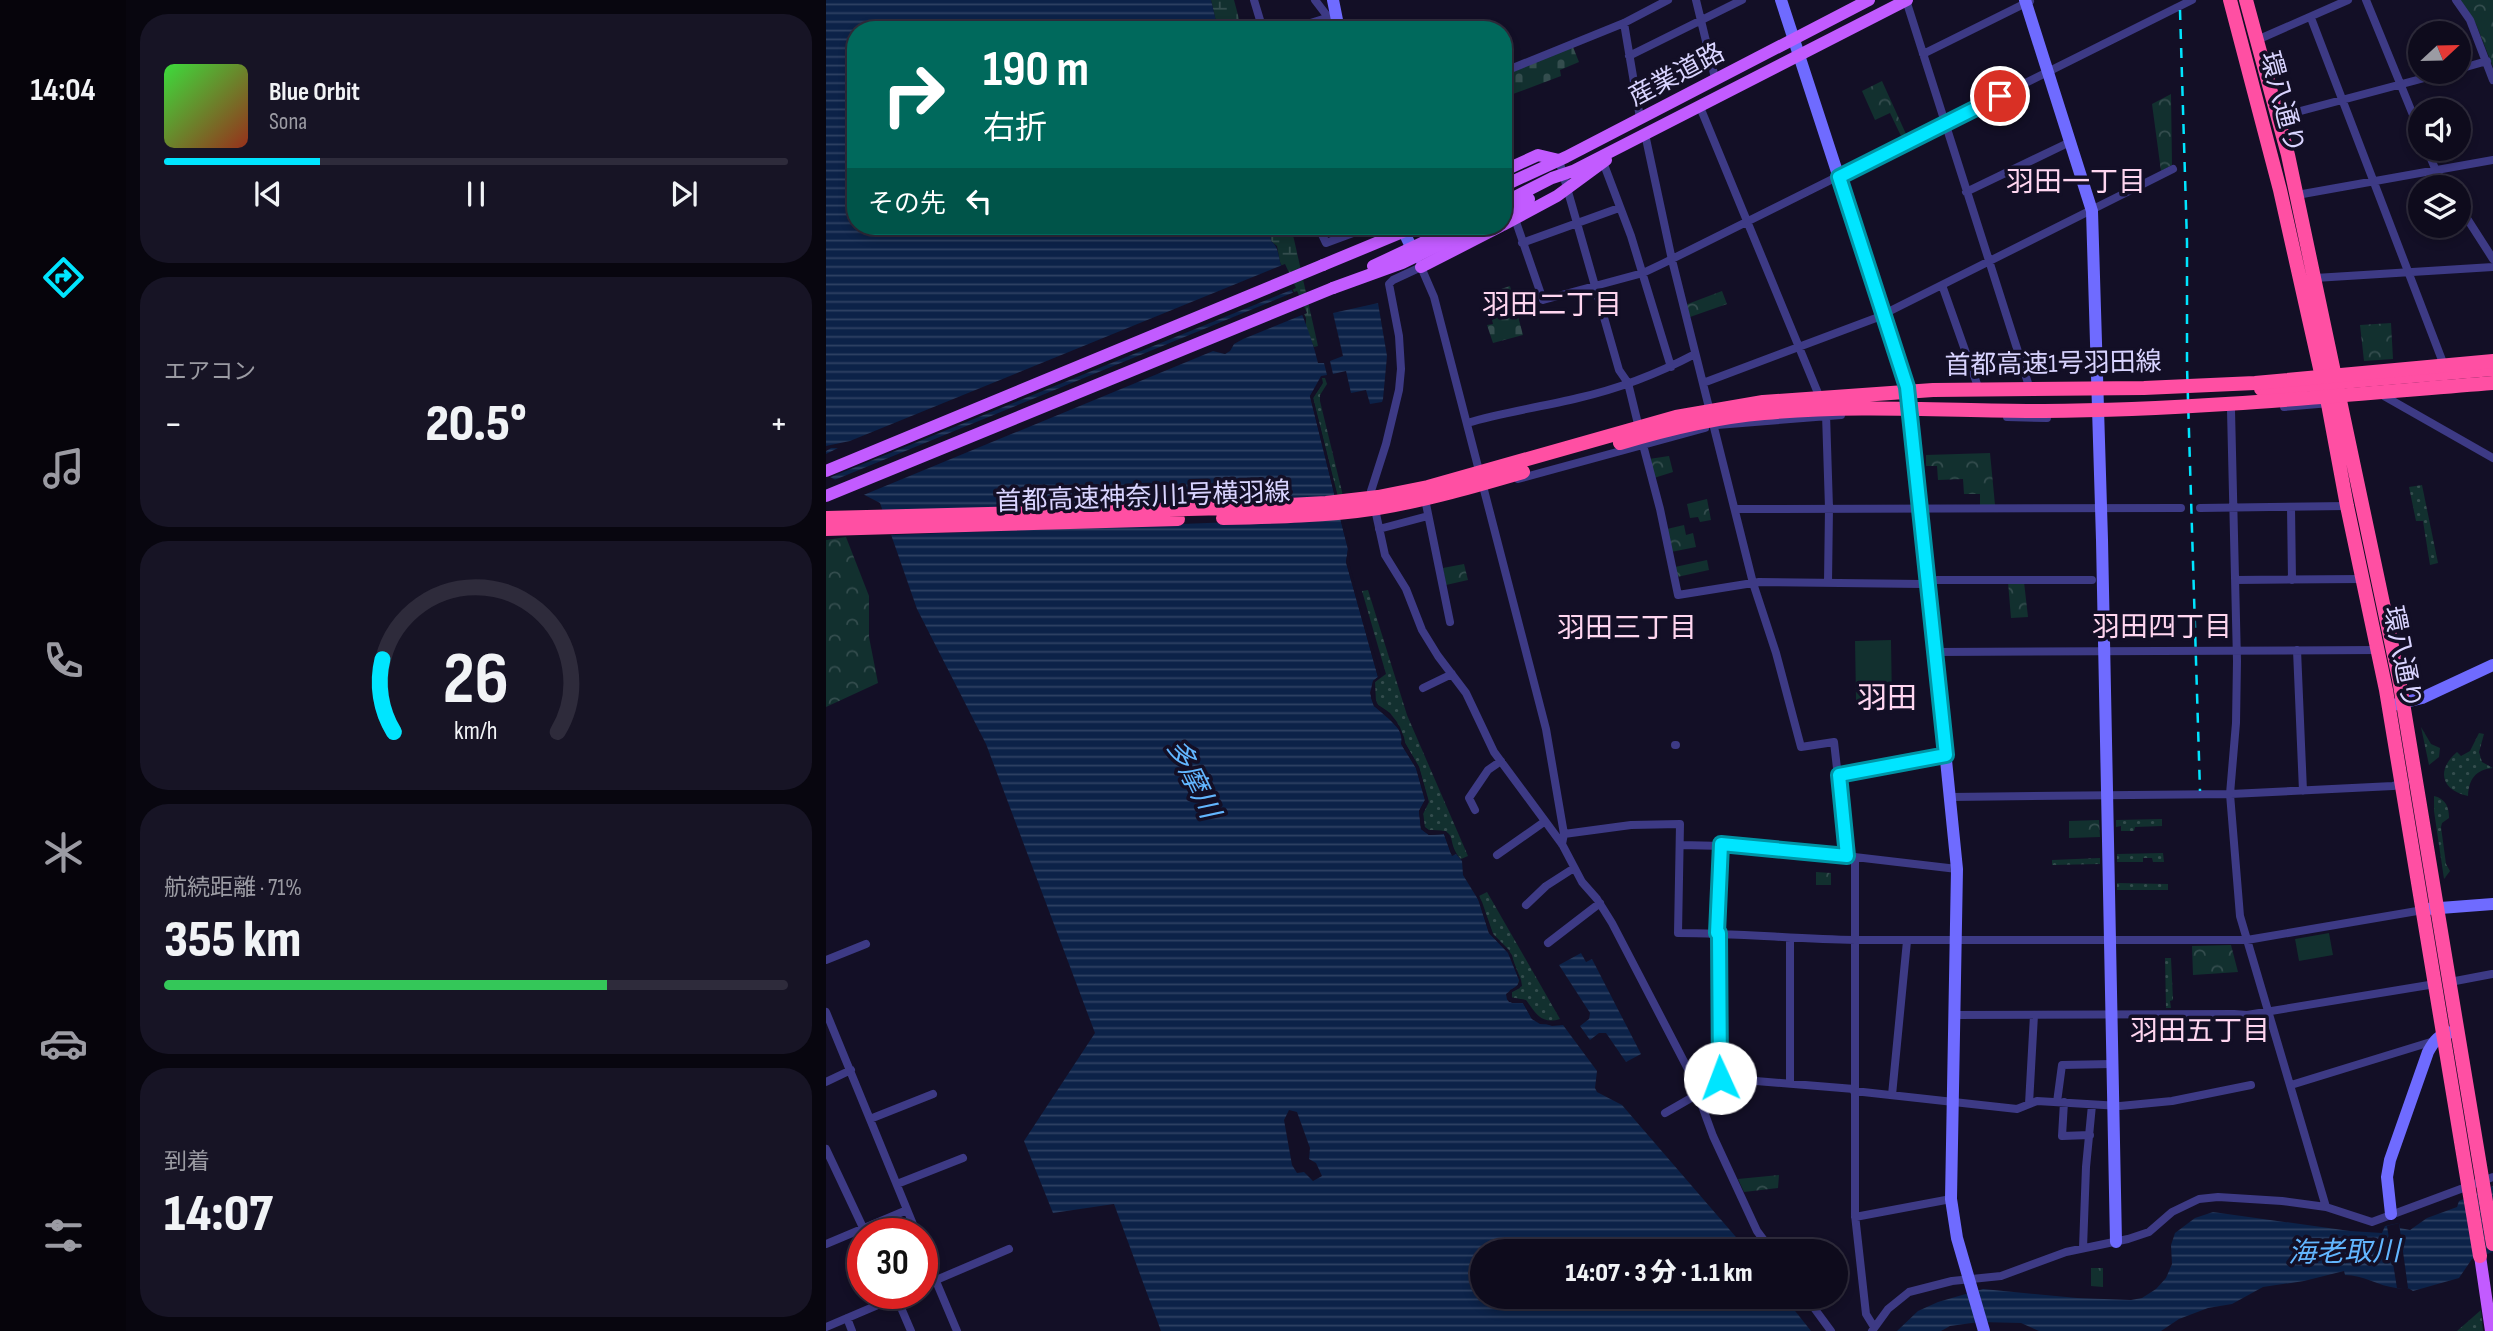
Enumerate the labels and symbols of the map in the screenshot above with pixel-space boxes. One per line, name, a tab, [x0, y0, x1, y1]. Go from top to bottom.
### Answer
north arrow	[2408, 21, 2471, 84]
street label: 産業道路	[1624, 37, 1730, 113]
street label: 環八通り	[2253, 48, 2310, 157]
pin	[1970, 66, 2030, 126]
district label: 羽田一丁目	[2006, 166, 2146, 199]
district label: 羽田二丁目	[1482, 289, 1622, 322]
street label: 首都高速1号羽田線	[1944, 347, 2162, 382]
street label: 首都高速神奈川1号横羽線	[995, 477, 1291, 518]
street label: 環八通り	[2376, 603, 2427, 711]
district label: 羽田四丁目	[2092, 611, 2232, 644]
district label: 羽田三丁目	[1557, 612, 1697, 645]
district label: 羽田	[1857, 681, 1917, 717]
water label: 多摩川	[1159, 734, 1227, 826]
district label: 羽田五丁目	[2130, 1015, 2270, 1048]
position arrow	[1683, 1041, 1757, 1115]
speed limit sign: 30	[847, 1218, 938, 1309]
water label: 海老取川	[2288, 1235, 2403, 1270]

